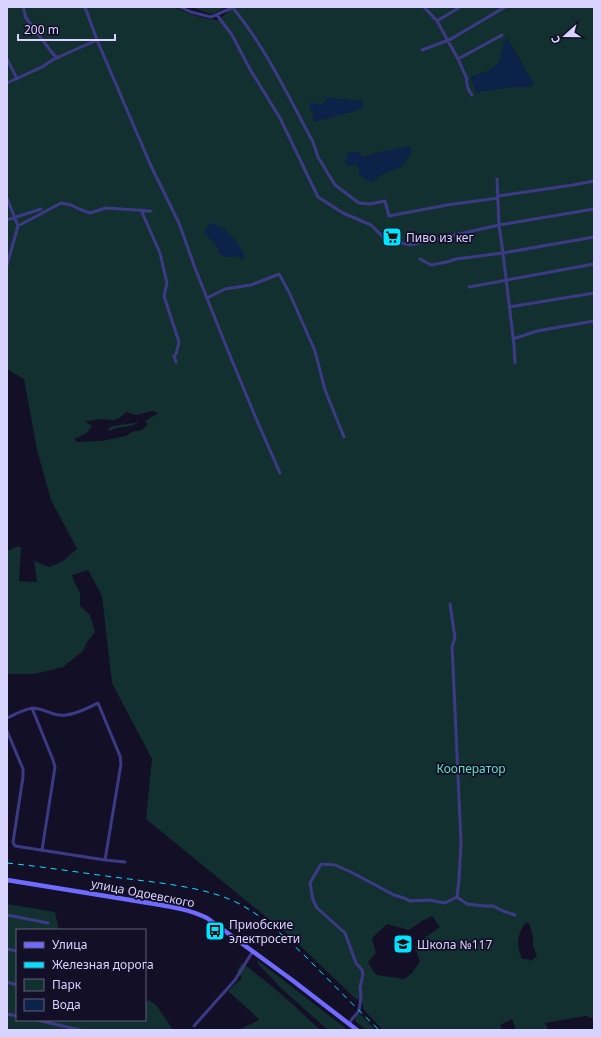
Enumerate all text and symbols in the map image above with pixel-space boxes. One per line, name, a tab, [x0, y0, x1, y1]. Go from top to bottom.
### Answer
scale bar	[18, 16, 115, 42]
north arrow	[545, 16, 585, 56]
text: 200 m	[24, 21, 59, 38]
text: С	[547, 34, 563, 46]
supermarket icon: Пиво из кег	[381, 226, 403, 248]
place label: Пиво из кег	[406, 229, 474, 246]
park label: Кооператор	[436, 760, 506, 777]
street label: улица Одоевского	[90, 875, 196, 911]
place label: Приобские электросети	[229, 916, 300, 947]
bus stop icon: Приобские электросети	[204, 920, 226, 942]
legend	[16, 929, 146, 1021]
school or university icon: Школа №117	[392, 933, 414, 955]
text: Улица	[52, 936, 87, 953]
place label: Школа №117	[417, 936, 492, 953]
text: Железная дорога	[52, 956, 154, 973]
text: Парк	[52, 976, 82, 993]
text: Вода	[52, 996, 81, 1013]

